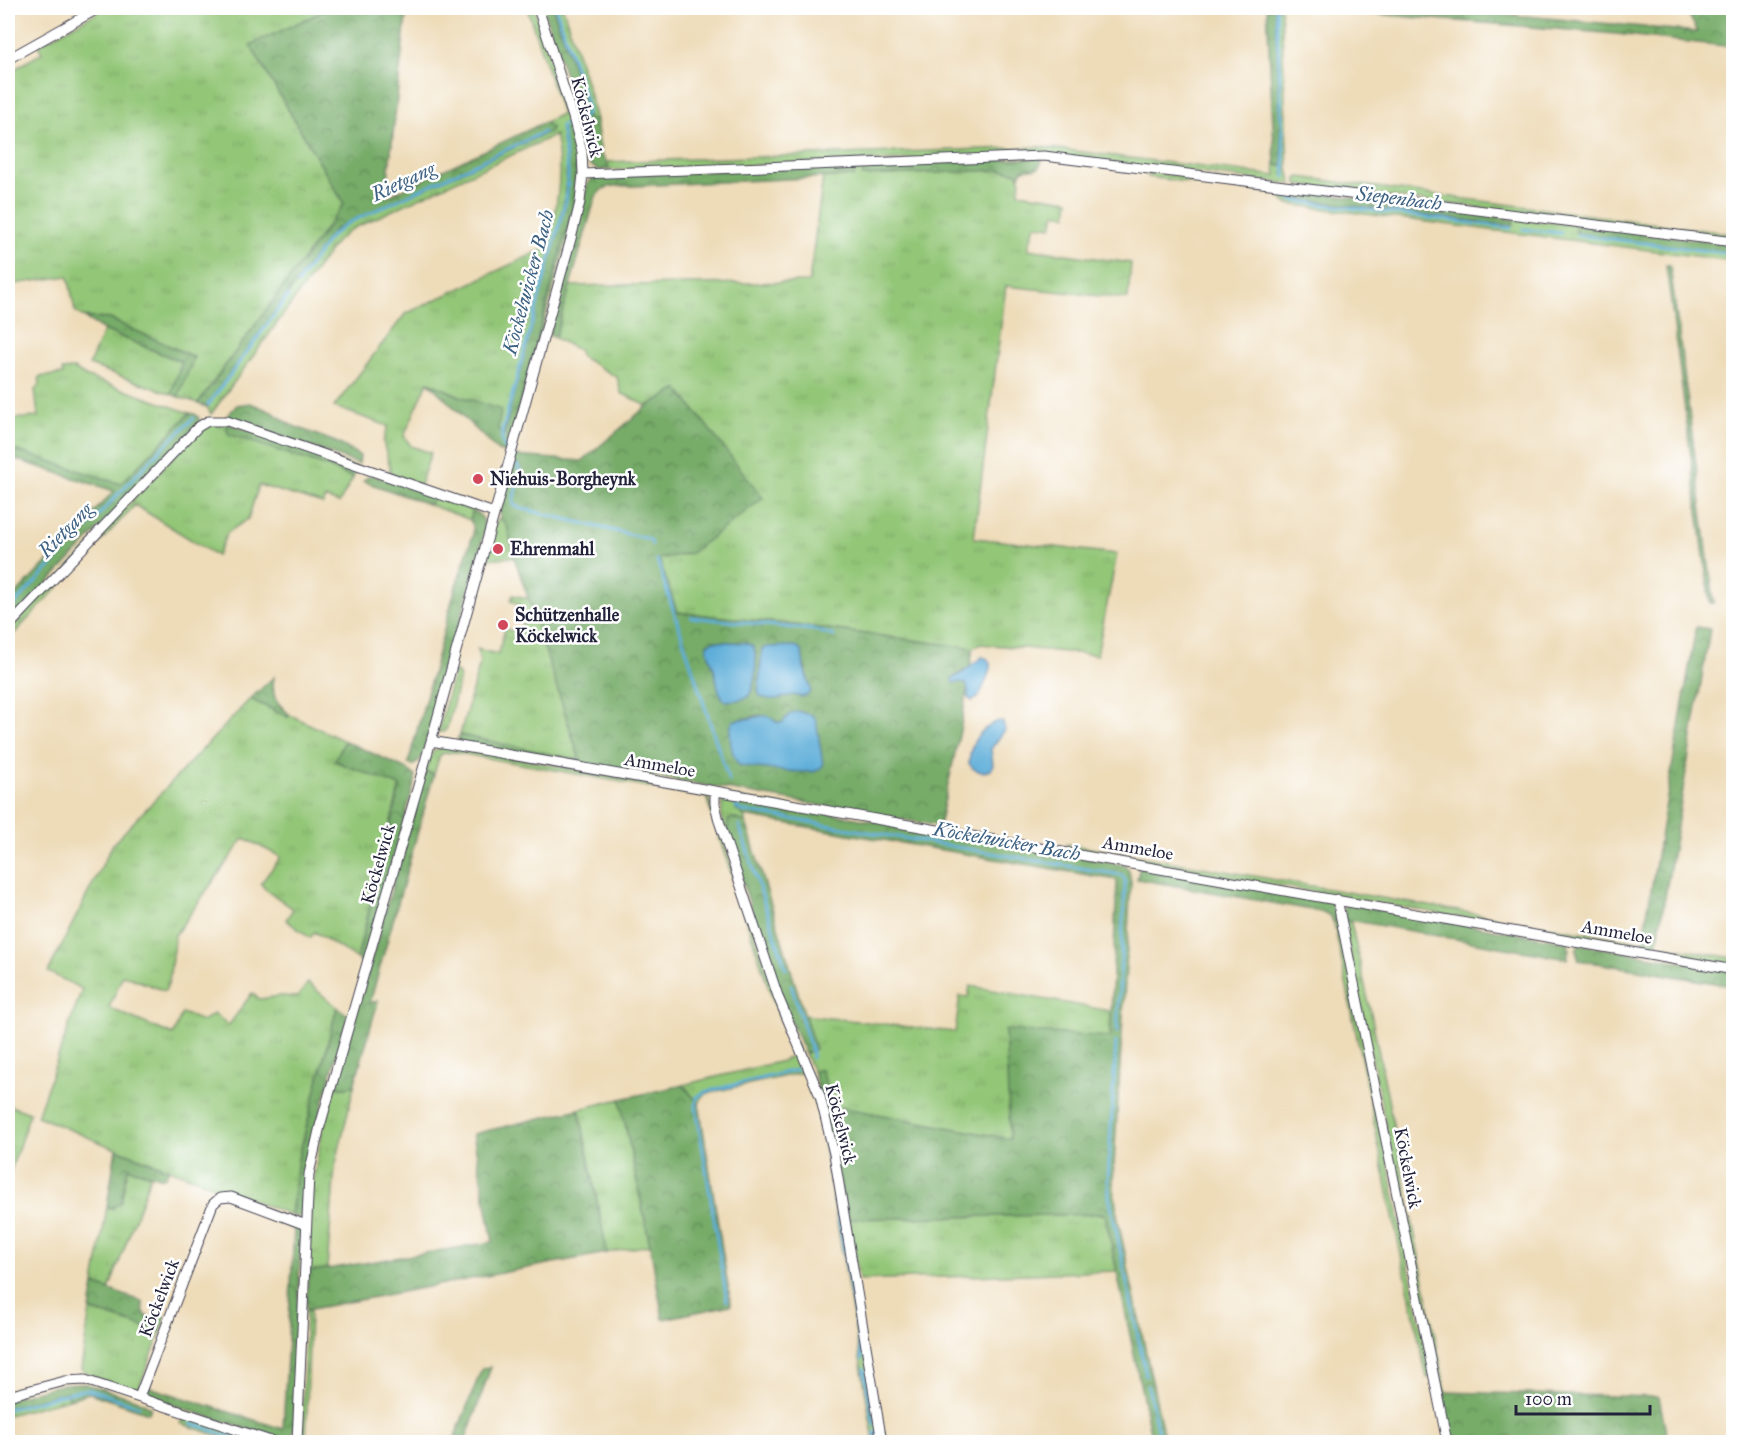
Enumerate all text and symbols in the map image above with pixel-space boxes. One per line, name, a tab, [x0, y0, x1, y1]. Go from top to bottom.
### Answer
street label: Köckelwick	[566, 74, 608, 160]
water label: Rietgang	[366, 155, 440, 207]
water label: Siepenbach	[1354, 181, 1443, 216]
water label: Köckelwicker Bach	[497, 207, 559, 358]
place label: Niehuis-Borgheynk	[490, 468, 637, 491]
marker: Niehuis-Borgheynk	[471, 472, 485, 486]
water label: Rietgang	[32, 496, 98, 564]
place label: Ehrenmahl	[510, 538, 595, 560]
marker: Ehrenmahl	[491, 542, 505, 556]
place label: Schützenhalle Köckelwick	[515, 604, 620, 647]
marker: Schützenhalle Köckelwick	[496, 618, 510, 632]
street label: Ammeloe	[622, 748, 697, 782]
water label: Köckelwicker Bach	[931, 816, 1083, 866]
street label: Köckelwick	[356, 821, 400, 907]
street label: Ammeloe	[1100, 831, 1175, 865]
street label: Ammeloe	[1579, 915, 1654, 949]
street label: Köckelwick	[820, 1081, 862, 1167]
street label: Köckelwick	[1389, 1125, 1427, 1211]
street label: Köckelwick	[134, 1255, 184, 1340]
scale bar	[1516, 1378, 1650, 1416]
text: 100 m	[1525, 1388, 1572, 1410]

